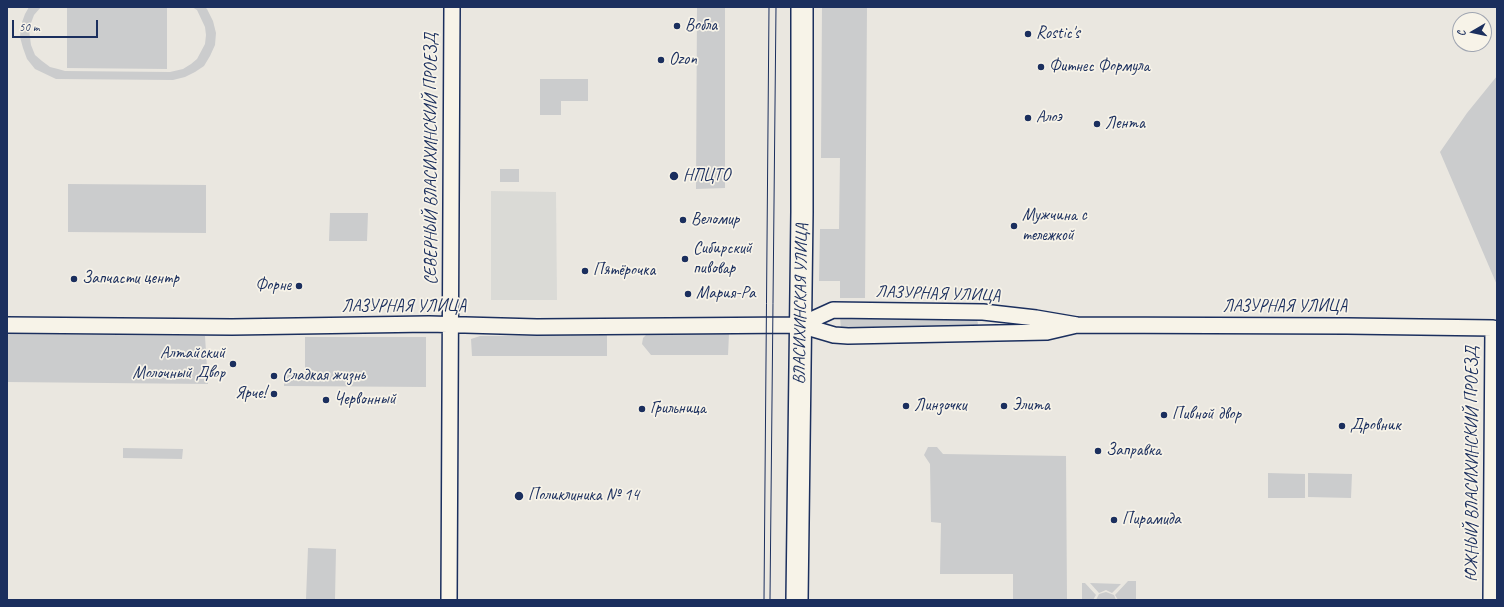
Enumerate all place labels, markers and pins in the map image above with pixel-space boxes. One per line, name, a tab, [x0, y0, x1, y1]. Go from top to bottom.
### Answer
place label: Вобла	[685, 16, 717, 36]
marker: Вобла	[672, 21, 682, 31]
place label: Rostic's	[1036, 24, 1080, 44]
marker: Rostic's	[1023, 29, 1033, 39]
place label: Ozon	[669, 50, 697, 70]
marker: Ozon	[656, 55, 666, 65]
place label: Фитнес Формула	[1049, 57, 1150, 77]
marker: Фитнес Формула	[1036, 62, 1046, 72]
place label: Алоэ	[1036, 108, 1062, 128]
marker: Алоэ	[1023, 113, 1033, 123]
place label: Лента	[1105, 114, 1145, 134]
marker: Лента	[1092, 119, 1102, 129]
place label: НПЦТО	[683, 166, 730, 186]
marker: НПЦТО	[668, 170, 680, 182]
place label: Мужчина с тележкой	[1022, 206, 1087, 246]
place label: Веломир	[691, 210, 739, 230]
marker: Веломир	[678, 215, 688, 225]
marker: Мужчина с тележкой	[1009, 221, 1019, 231]
place label: Сибирский пивовар	[693, 239, 752, 279]
marker: Сибирский пивовар	[680, 254, 690, 264]
place label: Пятёрочка	[593, 261, 655, 281]
marker: Пятёрочка	[580, 266, 590, 276]
place label: Запчасти центр	[82, 269, 179, 289]
marker: Запчасти центр	[69, 274, 79, 284]
place label: Форне	[255, 276, 291, 296]
marker: Форне	[294, 281, 304, 291]
place label: Мария-Ра	[696, 284, 755, 304]
marker: Мария-Ра	[683, 289, 693, 299]
place label: Алтайский Молочный Двор	[132, 344, 225, 384]
marker: Алтайский Молочный Двор	[228, 359, 238, 369]
place label: Сладкая жизнь	[282, 366, 365, 386]
marker: Сладкая жизнь	[269, 371, 279, 381]
place label: Ярче!	[235, 384, 266, 404]
marker: Ярче!	[269, 389, 279, 399]
place label: Червонный	[334, 390, 396, 410]
marker: Червонный	[321, 395, 331, 405]
place label: Линзочки	[914, 396, 967, 416]
place label: Элита	[1012, 396, 1050, 416]
place label: Грильница	[650, 399, 706, 419]
marker: Линзочки	[901, 401, 911, 411]
marker: Элита	[999, 401, 1009, 411]
marker: Грильница	[637, 404, 647, 414]
place label: Пивной двор	[1172, 405, 1241, 425]
marker: Пивной двор	[1159, 410, 1169, 420]
place label: Дровник	[1350, 416, 1400, 436]
marker: Дровник	[1337, 421, 1347, 431]
place label: Заправка	[1106, 441, 1161, 461]
marker: Заправка	[1093, 446, 1103, 456]
place label: Поликлиника № 14	[528, 486, 639, 506]
marker: Поликлиника № 14	[513, 490, 525, 502]
place label: Пирамида	[1122, 510, 1181, 530]
marker: Пирамида	[1109, 515, 1119, 525]

